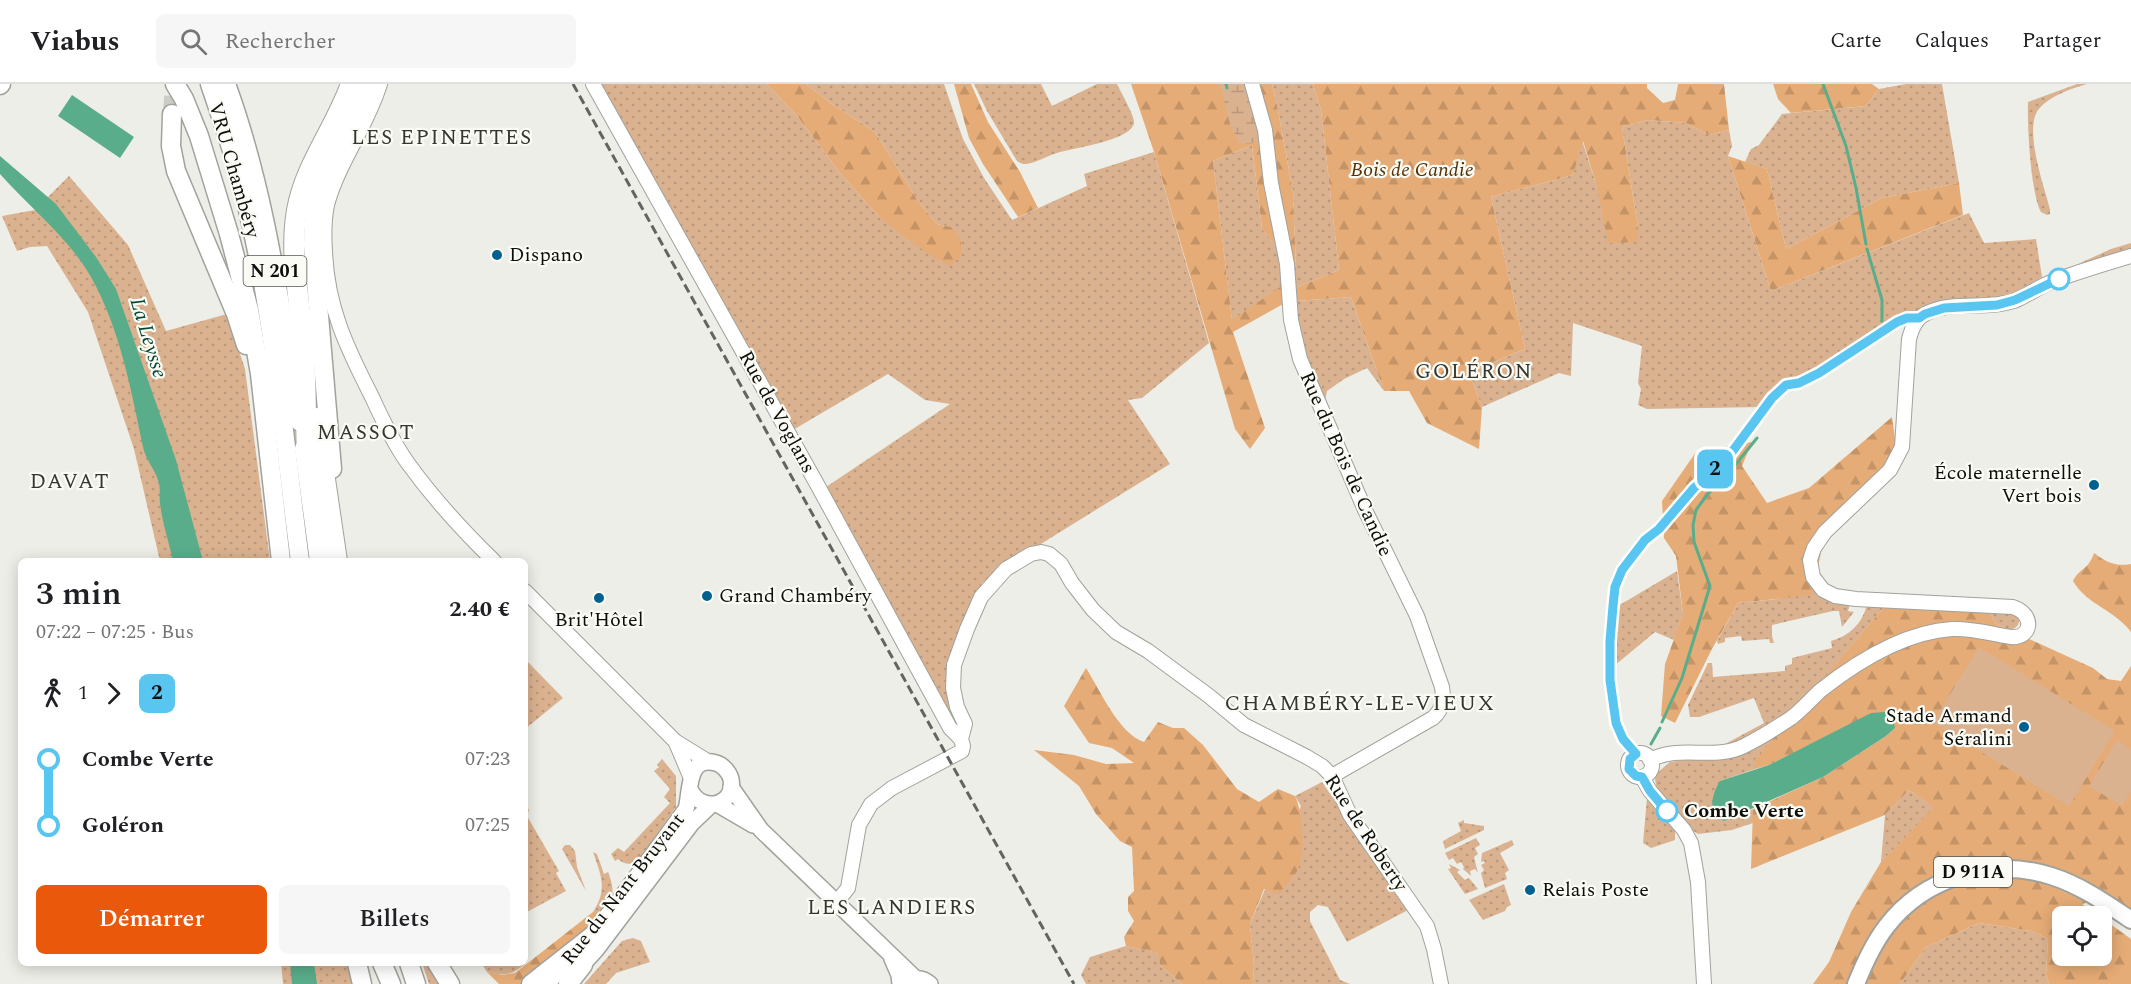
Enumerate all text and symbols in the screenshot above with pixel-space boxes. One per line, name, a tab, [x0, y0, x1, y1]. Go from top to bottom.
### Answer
search box	[156, 14, 576, 68]
text: Viabus	[30, 20, 120, 63]
icon: search	[177, 25, 210, 58]
text: Rechercher	[225, 25, 335, 58]
text: Carte	[1830, 25, 1882, 57]
text: Calques	[1915, 25, 1989, 57]
text: Partager	[2022, 25, 2101, 57]
street label: VRU Chambéry	[200, 98, 268, 243]
district label: LES EPINETTES	[351, 122, 533, 154]
park label: Bois de Candie	[1350, 155, 1474, 185]
place label: Dispano	[509, 240, 583, 270]
marker: Dispano	[490, 248, 504, 262]
road number: N 201	[244, 256, 306, 286]
unlabelled marker	[2048, 268, 2070, 290]
water label: La Leysse	[121, 294, 175, 382]
street label: Rue de Voglans	[731, 345, 823, 479]
district label: GOLÉRON	[1415, 356, 1533, 388]
street label: Rue du Bois de Candie	[1292, 367, 1400, 561]
district label: MASSOT	[317, 417, 415, 449]
line badge: 2	[1696, 450, 1734, 488]
text: 2	[1709, 453, 1721, 485]
place label: École maternelle Vert bois	[1934, 458, 2082, 511]
district label: DAVAT	[30, 466, 110, 498]
marker: École maternelle Vert bois	[2087, 478, 2101, 492]
text: 3 min	[36, 569, 122, 619]
place label: Grand Chambéry	[719, 581, 873, 611]
marker: Grand Chambéry	[700, 589, 714, 603]
marker: Brit'Hôtel	[592, 591, 606, 605]
text: 2.40 €	[449, 593, 510, 626]
place label: Brit'Hôtel	[554, 605, 644, 635]
text: 07:22 – 07:25 · Bus	[36, 617, 194, 647]
icon: walk	[36, 677, 69, 710]
icon: forward	[97, 677, 130, 710]
text: 2	[151, 677, 163, 709]
text: 1	[78, 678, 88, 708]
district label: CHAMBÉRY-LE-VIEUX	[1225, 687, 1496, 720]
place label: Stade Armand Séralini	[1886, 701, 2012, 754]
marker: Stade Armand Séralini	[2017, 720, 2031, 734]
text: Combe Verte	[82, 743, 214, 776]
text: 07:23	[465, 744, 510, 774]
street label: Rue de Roberty	[1317, 768, 1416, 899]
place label: Combe Verte	[1684, 796, 1804, 826]
marker: Combe Verte	[1656, 800, 1678, 822]
street label: Rue du Nant Bruyant	[554, 806, 692, 972]
text: Goléron	[82, 809, 164, 842]
text: 07:25	[465, 810, 510, 840]
road number: D 911A	[1934, 857, 2012, 887]
place label: Relais Poste	[1542, 875, 1649, 905]
marker: Relais Poste	[1523, 883, 1537, 897]
button: Démarrer	[36, 885, 267, 954]
button: Billets	[279, 885, 510, 954]
district label: LES LANDIERS	[807, 892, 977, 924]
map controls	[2052, 906, 2112, 966]
button: locate	[2052, 906, 2112, 966]

